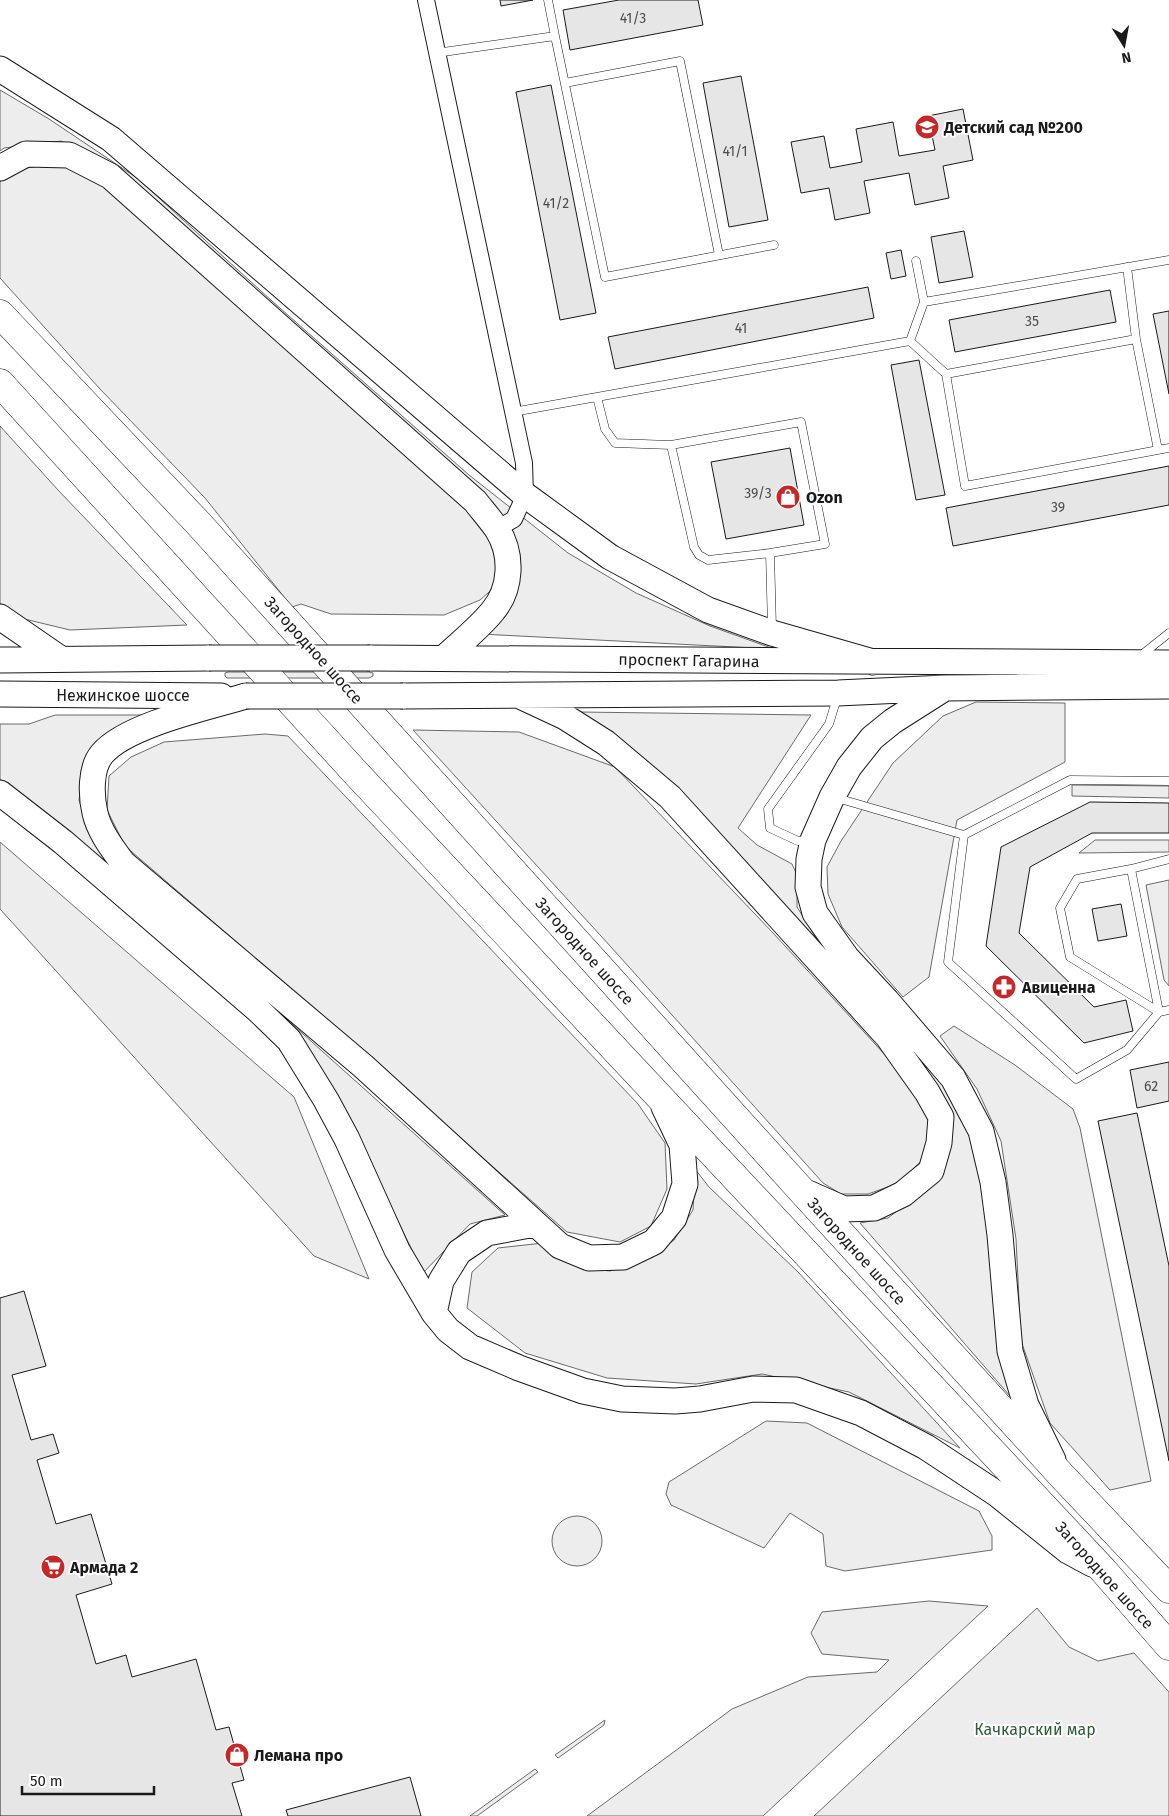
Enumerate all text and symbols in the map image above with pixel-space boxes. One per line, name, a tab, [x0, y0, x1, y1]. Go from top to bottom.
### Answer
house number: 41/3	[620, 10, 646, 27]
north arrow	[1099, 20, 1149, 70]
text: N	[1120, 48, 1133, 67]
school or university icon: Детский сад №200	[914, 114, 940, 140]
place label: Детский сад №200	[943, 118, 1083, 137]
house number: 41/1	[722, 143, 748, 160]
house number: 41/2	[543, 195, 569, 212]
house number: 35	[1025, 313, 1039, 330]
house number: 41	[735, 320, 747, 337]
shop icon: Ozon	[775, 484, 801, 510]
house number: 39/3	[744, 485, 772, 502]
place label: Ozon	[806, 488, 843, 507]
house number: 39	[1051, 499, 1065, 516]
street label: Загородное шоссе	[260, 593, 367, 708]
street label: проспект Гагарина	[618, 650, 760, 671]
street label: Нежинское шоссе	[56, 686, 190, 705]
street label: Загородное шоссе	[531, 894, 638, 1009]
pharmacy icon: Авиценна	[991, 974, 1017, 1000]
place label: Авиценна	[1021, 978, 1096, 997]
house number: 62	[1144, 1078, 1158, 1095]
street label: Загородное шоссе	[803, 1194, 910, 1309]
street label: Загородное шоссе	[1051, 1518, 1158, 1633]
supermarket icon: Армада 2	[40, 1554, 66, 1580]
place label: Армада 2	[69, 1558, 138, 1577]
park label: Качкарский мар	[974, 1720, 1096, 1739]
shop icon: Лемана про	[224, 1742, 250, 1768]
place label: Лемана про	[254, 1746, 343, 1765]
scale bar	[22, 1764, 155, 1796]
text: 50 m	[30, 1772, 63, 1790]

